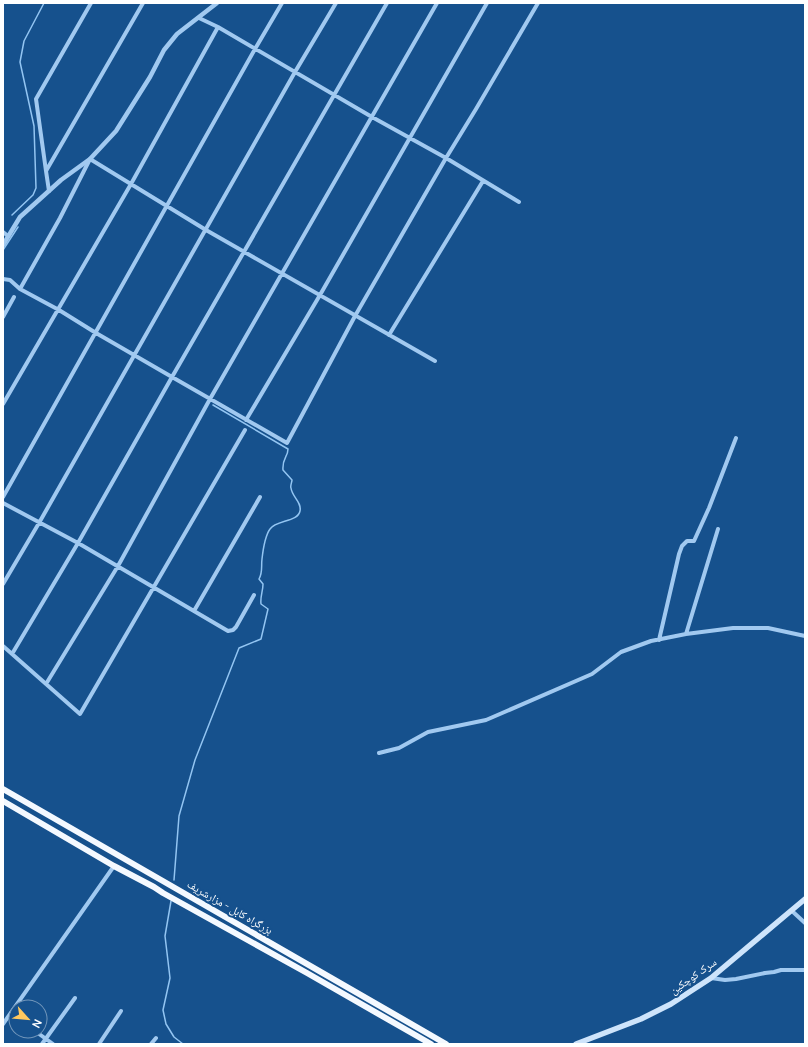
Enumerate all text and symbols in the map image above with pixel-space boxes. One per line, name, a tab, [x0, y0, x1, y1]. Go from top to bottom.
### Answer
street label: بزرگراه کابل - مزارشریف	[185, 876, 276, 937]
street label: سرک کوچکین	[666, 954, 719, 997]
north arrow	[8, 999, 48, 1039]
text: N	[29, 1017, 46, 1031]

